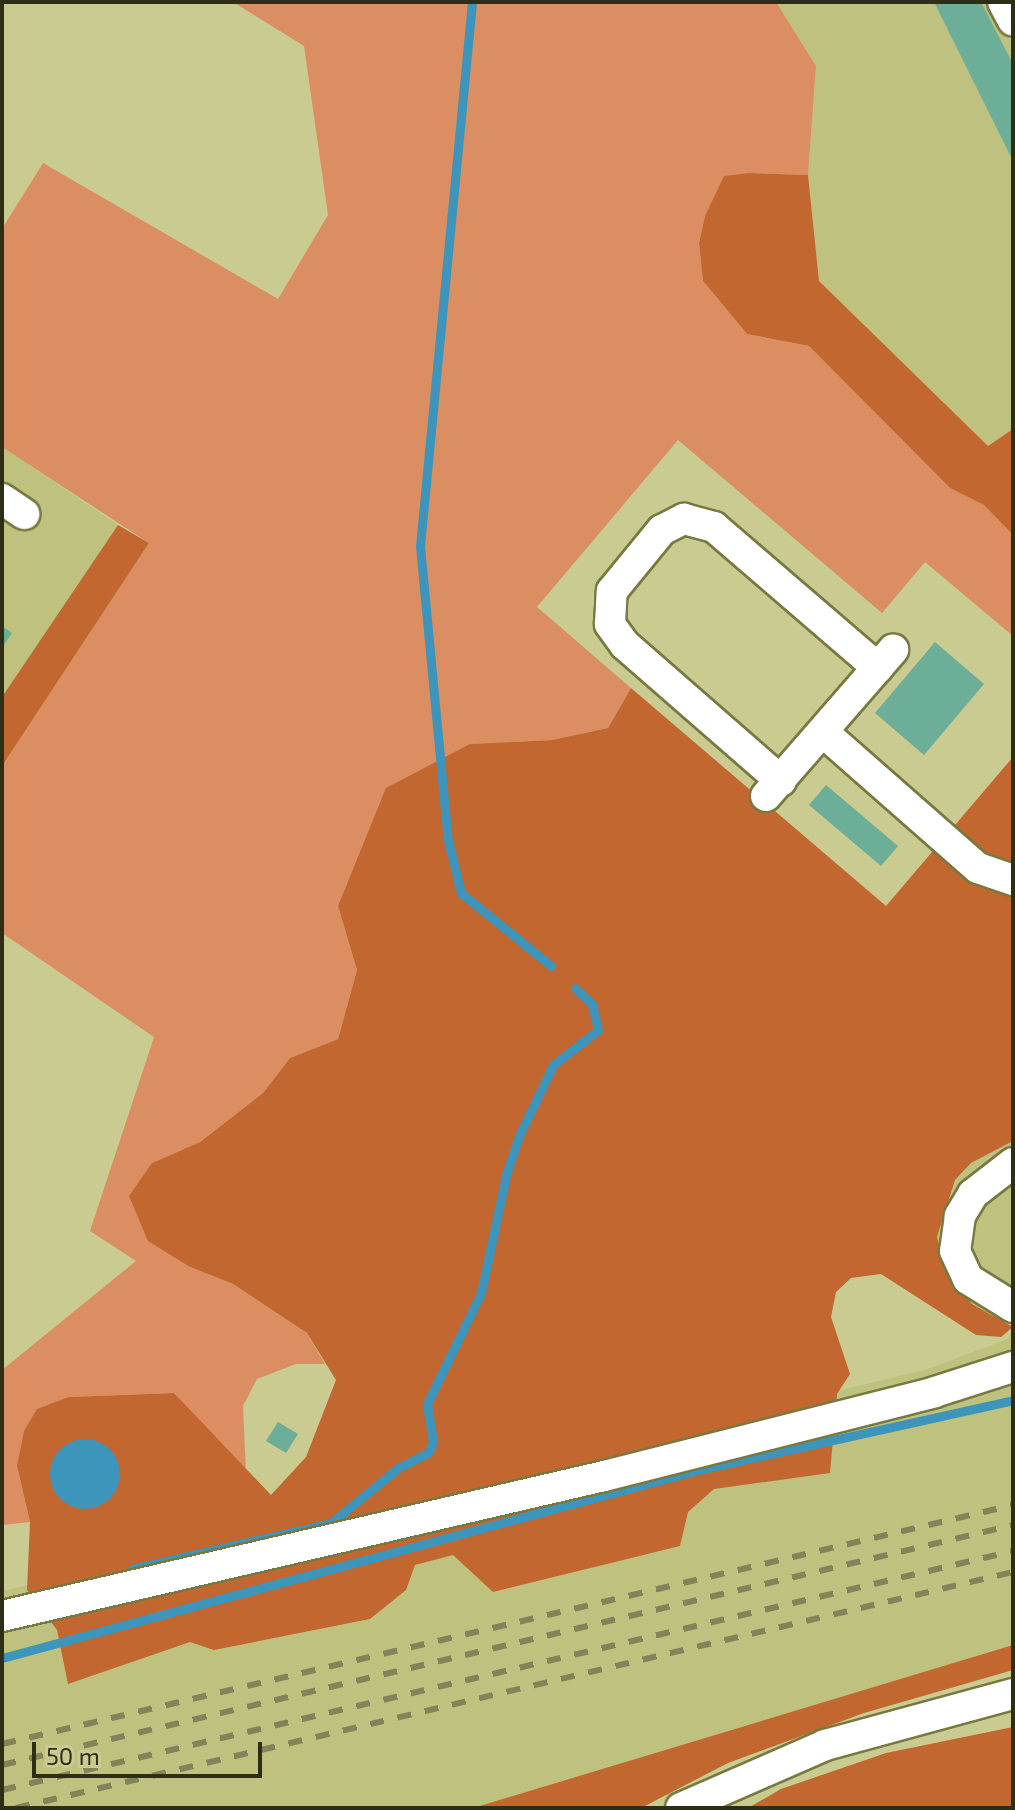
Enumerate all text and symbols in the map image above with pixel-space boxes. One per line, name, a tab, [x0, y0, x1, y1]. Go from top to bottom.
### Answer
scale bar	[36, 1726, 266, 1776]
text: 50 m	[46, 1741, 100, 1770]

